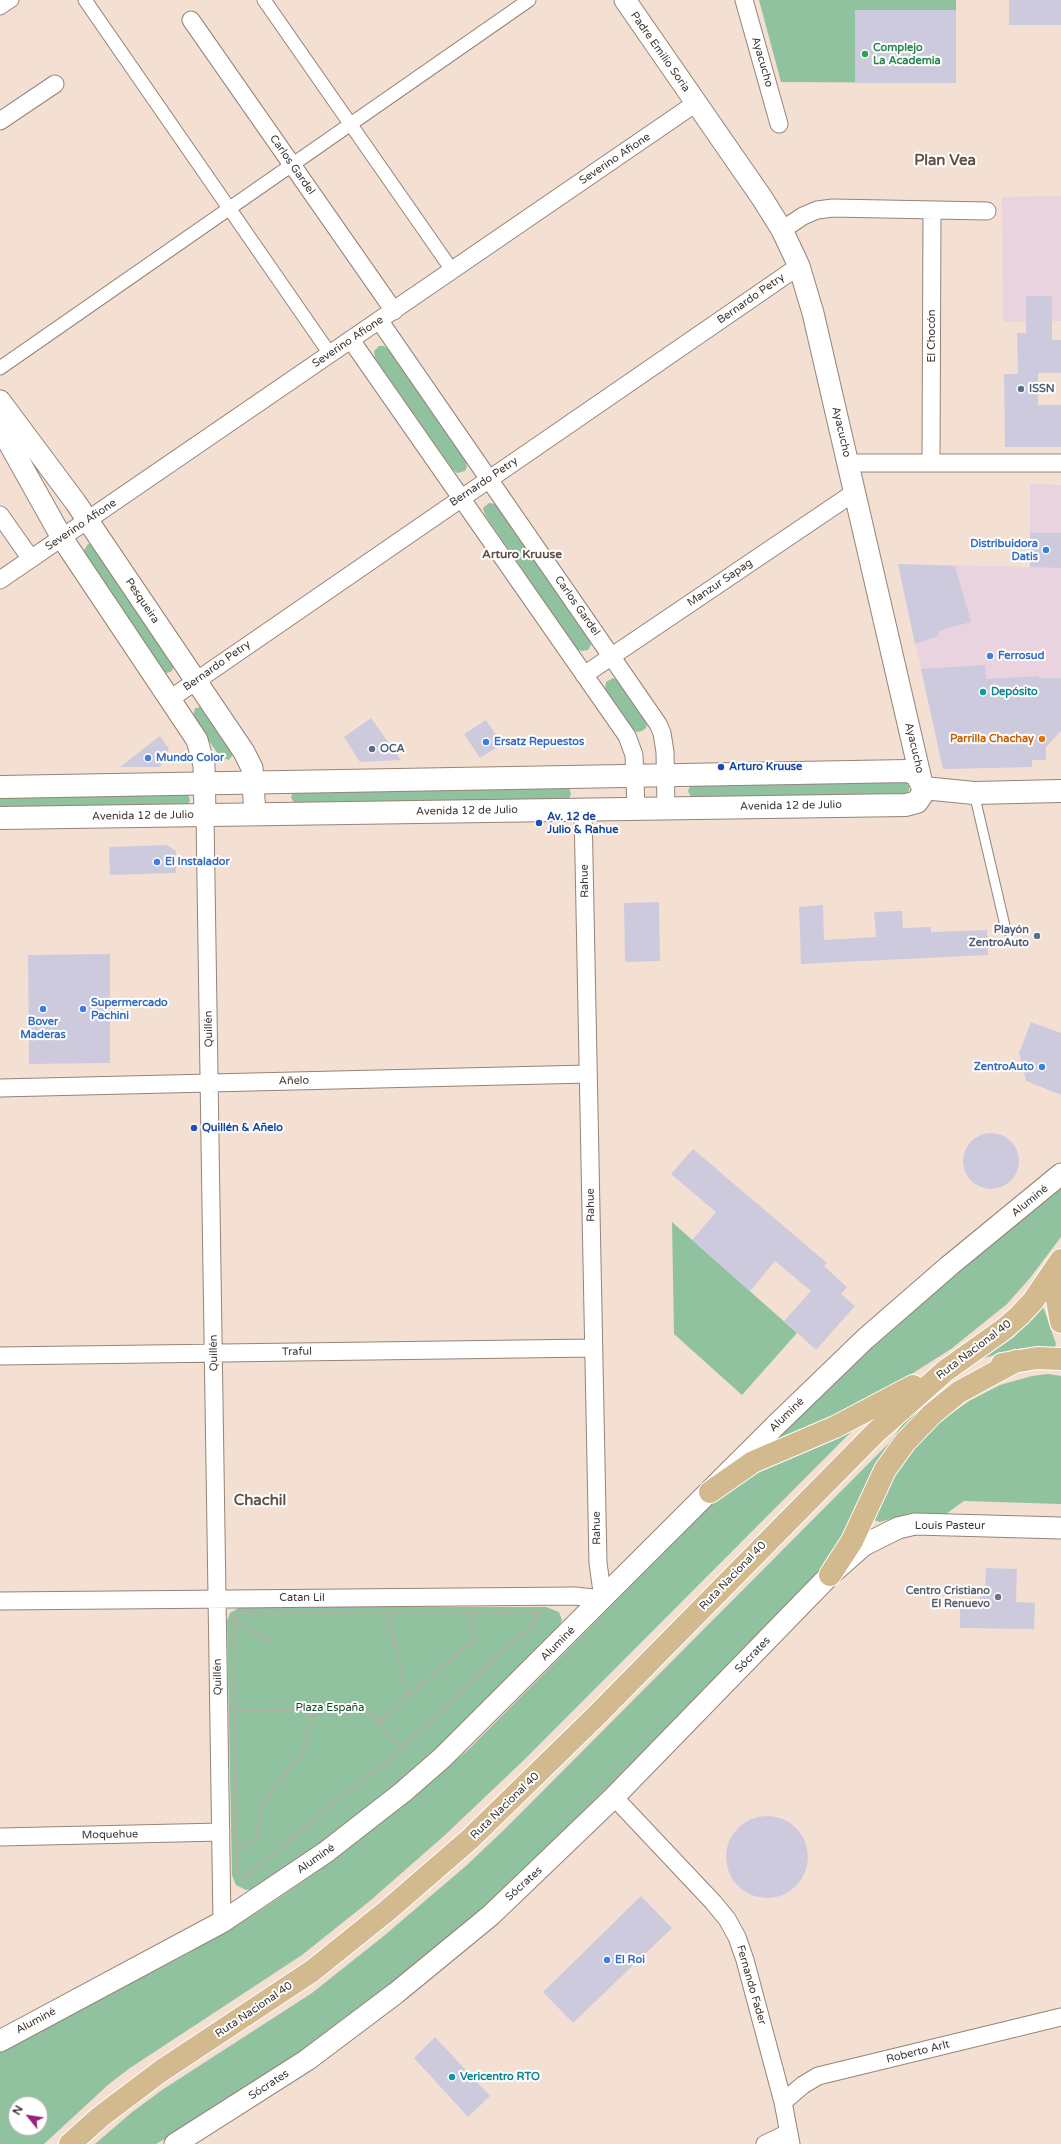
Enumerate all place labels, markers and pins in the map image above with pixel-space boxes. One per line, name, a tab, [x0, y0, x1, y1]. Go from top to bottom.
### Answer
place label: Complejo La Academia	[873, 41, 941, 67]
marker: Complejo La Academia	[860, 49, 870, 59]
place label: ISSN	[1029, 382, 1055, 396]
marker: ISSN	[1016, 384, 1026, 394]
place label: Distribuidora Datis	[970, 537, 1038, 563]
marker: Distribuidora Datis	[1041, 545, 1051, 555]
place label: Ferrosud	[998, 649, 1044, 663]
marker: Ferrosud	[985, 651, 995, 661]
place label: Depósito	[991, 685, 1038, 699]
marker: Depósito	[978, 687, 988, 697]
place label: Parrilla Chachay	[950, 732, 1034, 746]
marker: Parrilla Chachay	[1037, 734, 1047, 744]
place label: Ersatz Repuestos	[494, 735, 584, 749]
marker: Ersatz Repuestos	[481, 737, 491, 747]
place label: OCA	[380, 742, 405, 756]
marker: OCA	[367, 744, 377, 754]
place label: Mundo Color	[156, 751, 224, 765]
marker: Mundo Color	[143, 753, 153, 763]
place label: Arturo Kruuse	[729, 760, 802, 774]
marker: Arturo Kruuse	[716, 762, 726, 772]
place label: Av. 12 de Julio & Rahue	[547, 810, 618, 836]
marker: Av. 12 de Julio & Rahue	[534, 818, 544, 828]
place label: El Instalador	[165, 855, 230, 869]
marker: El Instalador	[152, 857, 162, 867]
place label: Playón ZentroAuto	[969, 923, 1029, 949]
marker: Playón ZentroAuto	[1032, 931, 1042, 941]
place label: Supermercado Pachini	[91, 996, 168, 1022]
marker: Bover Maderas	[38, 1004, 48, 1014]
marker: Supermercado Pachini	[78, 1004, 88, 1014]
place label: Bover Maderas	[20, 1015, 66, 1041]
place label: ZentroAuto	[974, 1060, 1034, 1074]
marker: ZentroAuto	[1037, 1062, 1047, 1072]
place label: Quillén & Añelo	[202, 1121, 283, 1135]
marker: Quillén & Añelo	[189, 1123, 199, 1133]
place label: Centro Cristiano El Renuevo	[906, 1584, 990, 1610]
marker: Centro Cristiano El Renuevo	[993, 1592, 1003, 1602]
place label: El Roi	[615, 1953, 645, 1967]
marker: El Roi	[602, 1955, 612, 1965]
place label: Vericentro RTO	[460, 2070, 540, 2084]
marker: Vericentro RTO	[447, 2072, 457, 2082]

